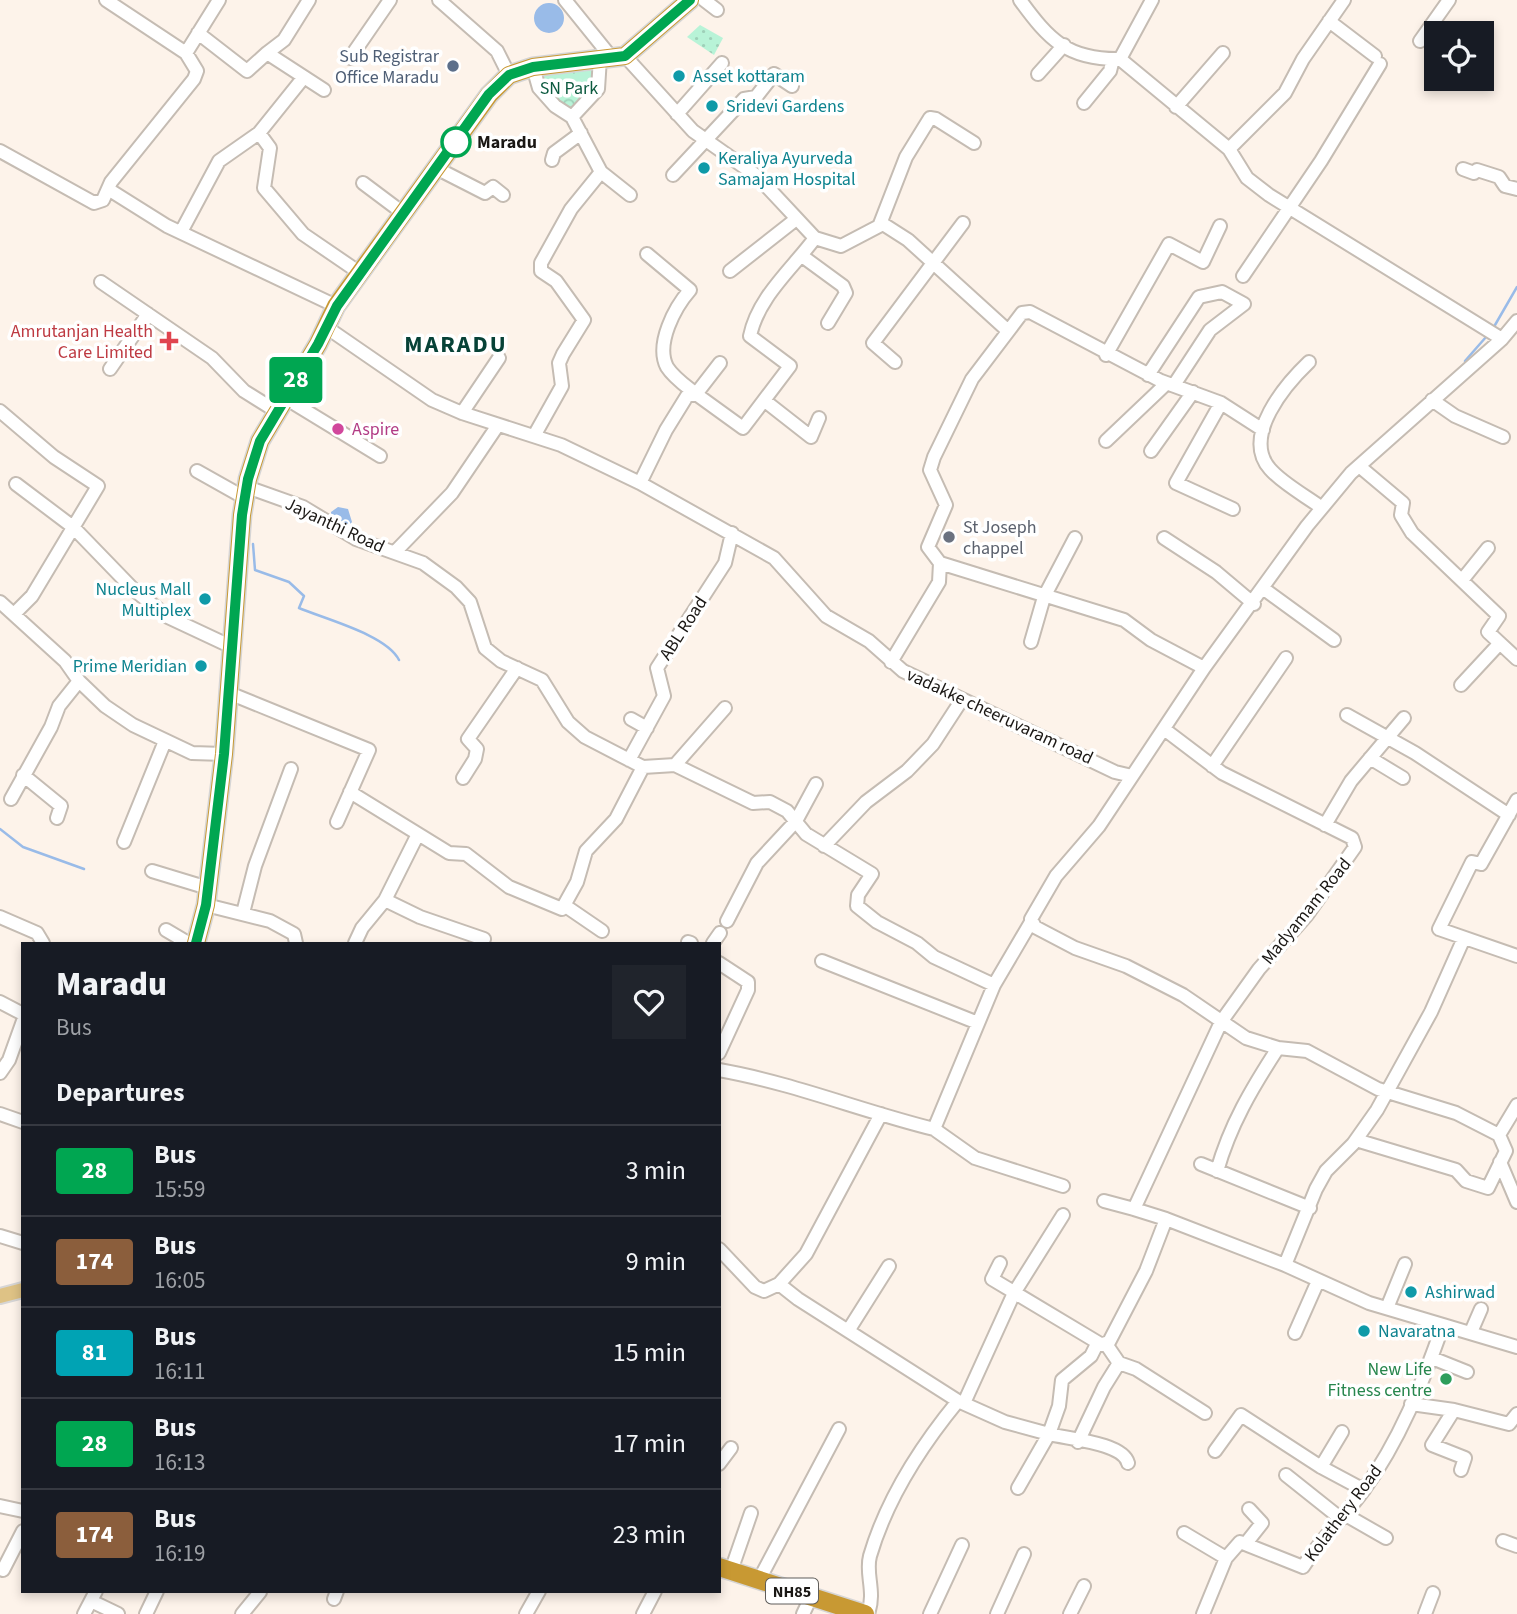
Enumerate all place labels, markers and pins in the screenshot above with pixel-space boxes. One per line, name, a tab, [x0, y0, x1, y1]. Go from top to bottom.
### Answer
place label: Sub Registrar Office Maradu	[335, 44, 440, 90]
marker: Sub Registrar Office Maradu	[445, 58, 461, 74]
place label: Asset kottaram	[693, 64, 805, 89]
marker: Asset kottaram	[671, 68, 687, 84]
place label: Sridevi Gardens	[726, 94, 844, 119]
marker: Sridevi Gardens	[704, 98, 720, 114]
marker: Maradu	[441, 127, 471, 157]
place label: Maradu	[477, 130, 537, 155]
place label: Keraliya Ayurveda Samajam Hospital	[718, 146, 856, 192]
marker: Keraliya Ayurveda Samajam Hospital	[696, 160, 712, 176]
place label: Amrutanjan Health Care Limited	[11, 319, 153, 365]
marker: Amrutanjan Health Care Limited	[159, 331, 179, 351]
place label: Aspire	[352, 417, 399, 442]
marker: Aspire	[330, 421, 346, 437]
place label: St Joseph chappel	[963, 515, 1036, 561]
marker: St Joseph chappel	[941, 529, 957, 545]
place label: Nucleus Mall Multiplex	[96, 577, 191, 623]
marker: Nucleus Mall Multiplex	[197, 591, 213, 607]
place label: Prime Meridian	[73, 654, 187, 679]
marker: Prime Meridian	[193, 658, 209, 674]
place label: Ashirwad	[1425, 1280, 1495, 1305]
marker: Ashirwad	[1403, 1284, 1419, 1300]
place label: Navaratna	[1378, 1319, 1455, 1344]
marker: Navaratna	[1356, 1323, 1372, 1339]
place label: New Life Fitness centre	[1327, 1357, 1432, 1403]
marker: New Life Fitness centre	[1438, 1371, 1454, 1387]

